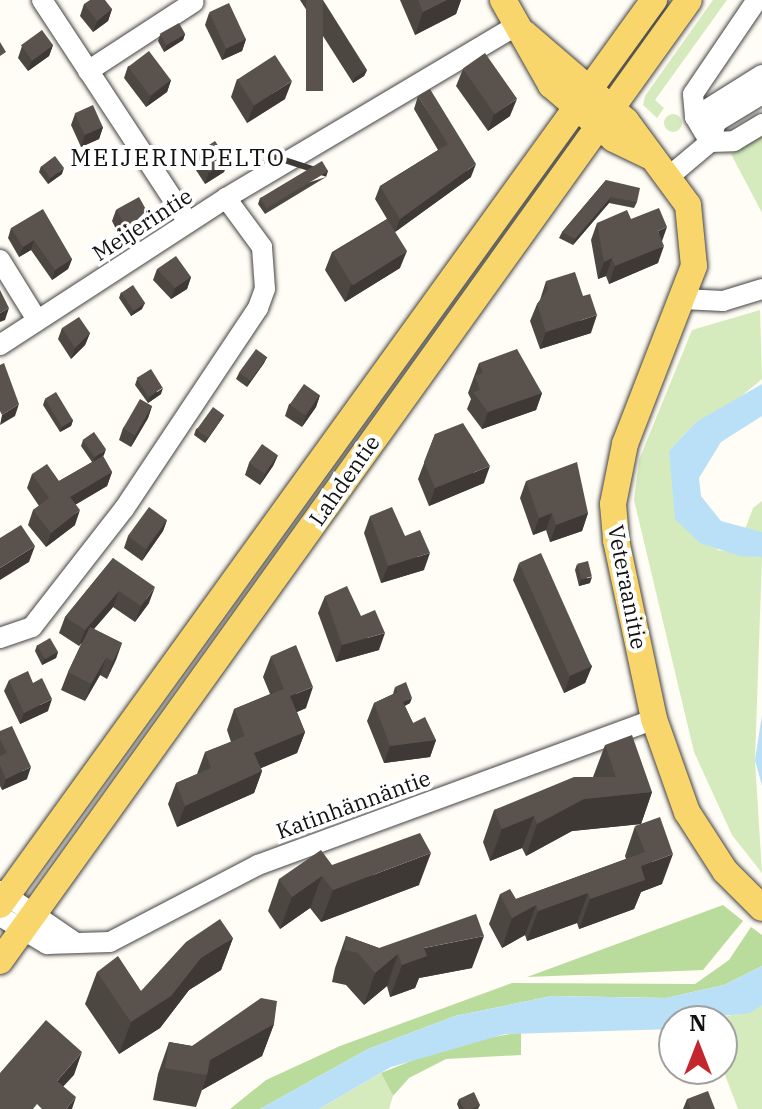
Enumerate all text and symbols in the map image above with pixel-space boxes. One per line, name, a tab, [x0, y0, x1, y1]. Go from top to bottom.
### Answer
district label: MEIJERINPELTO	[70, 144, 286, 172]
street label: Meijerintie	[87, 182, 197, 266]
street label: Lahdentie	[303, 430, 385, 530]
street label: Veteraanitie	[603, 523, 653, 651]
street label: Katinhännäntie	[272, 764, 434, 844]
north arrow	[658, 1005, 738, 1085]
text: N	[689, 1008, 707, 1037]

